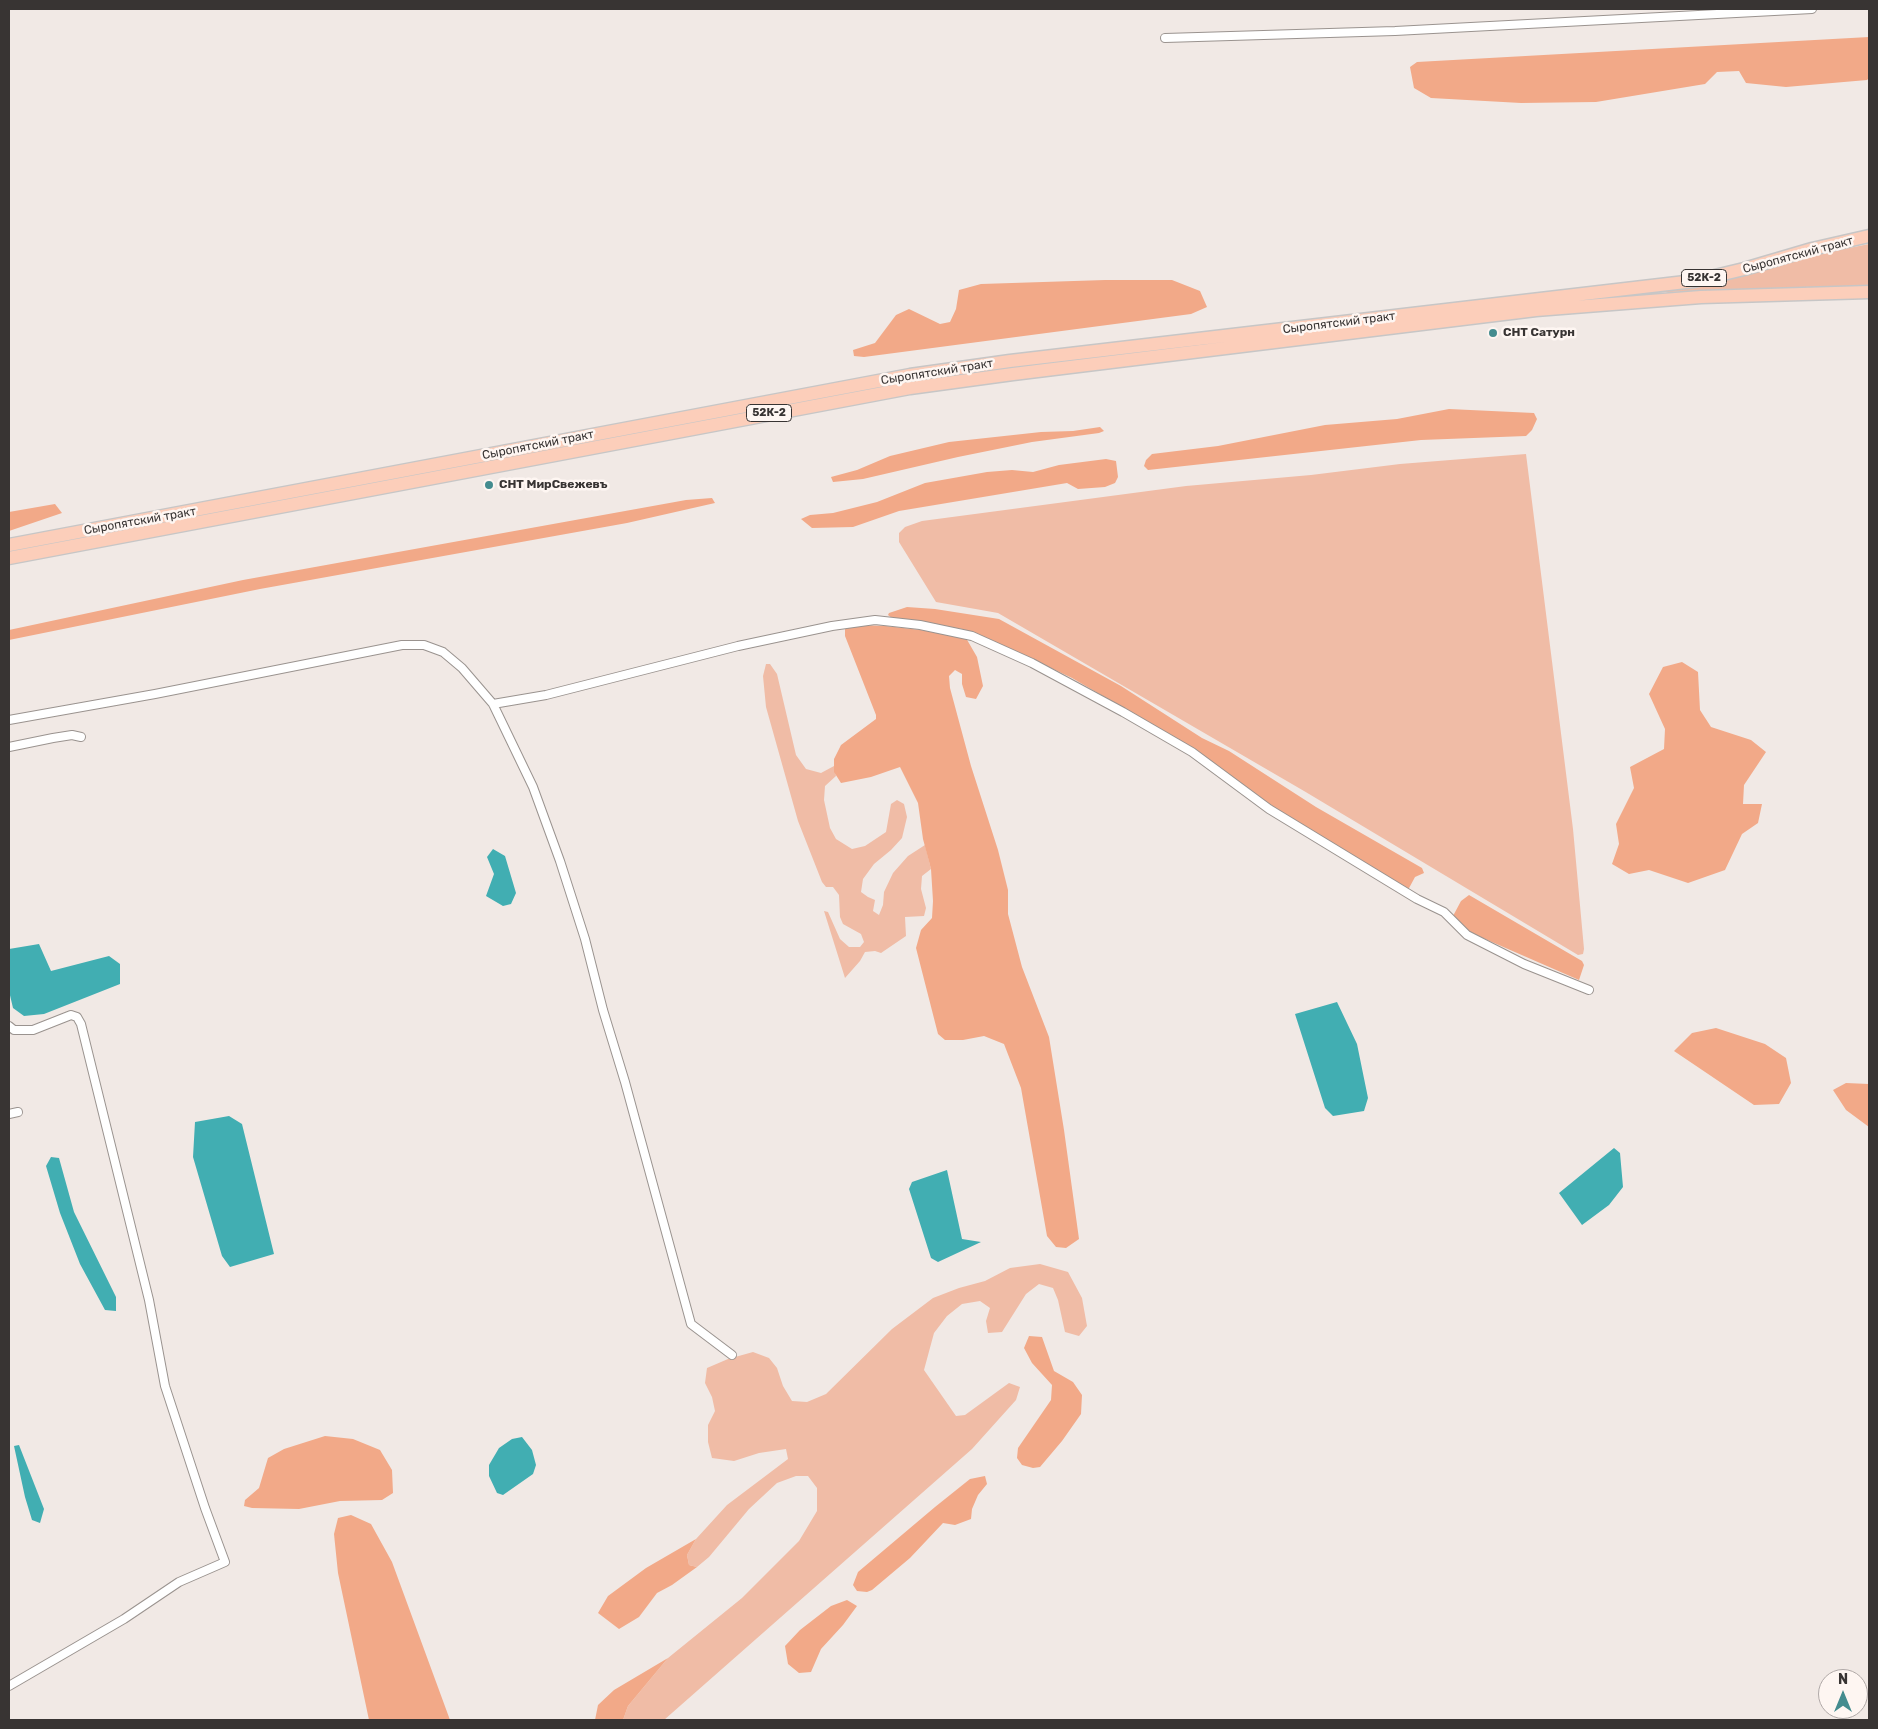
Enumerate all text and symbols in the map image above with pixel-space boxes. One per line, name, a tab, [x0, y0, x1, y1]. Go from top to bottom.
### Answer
street label: Сыропятский тракт	[1741, 233, 1855, 277]
road number: 52К-2	[1682, 270, 1726, 286]
street label: Сыропятский тракт	[1282, 309, 1396, 337]
place label: СНТ Сатурн	[1503, 326, 1575, 340]
marker: СНТ Сатурн	[1487, 327, 1499, 339]
street label: Сыропятский тракт	[880, 356, 994, 388]
road number: 52К-2	[746, 404, 792, 422]
street label: Сыропятский тракт	[481, 427, 595, 463]
place label: СНТ МирСвежевъ	[499, 478, 608, 492]
marker: СНТ МирСвежевъ	[483, 479, 495, 491]
street label: Сыропятский тракт	[83, 504, 197, 538]
north arrow	[1818, 1669, 1868, 1719]
text: N	[1838, 1671, 1848, 1688]

